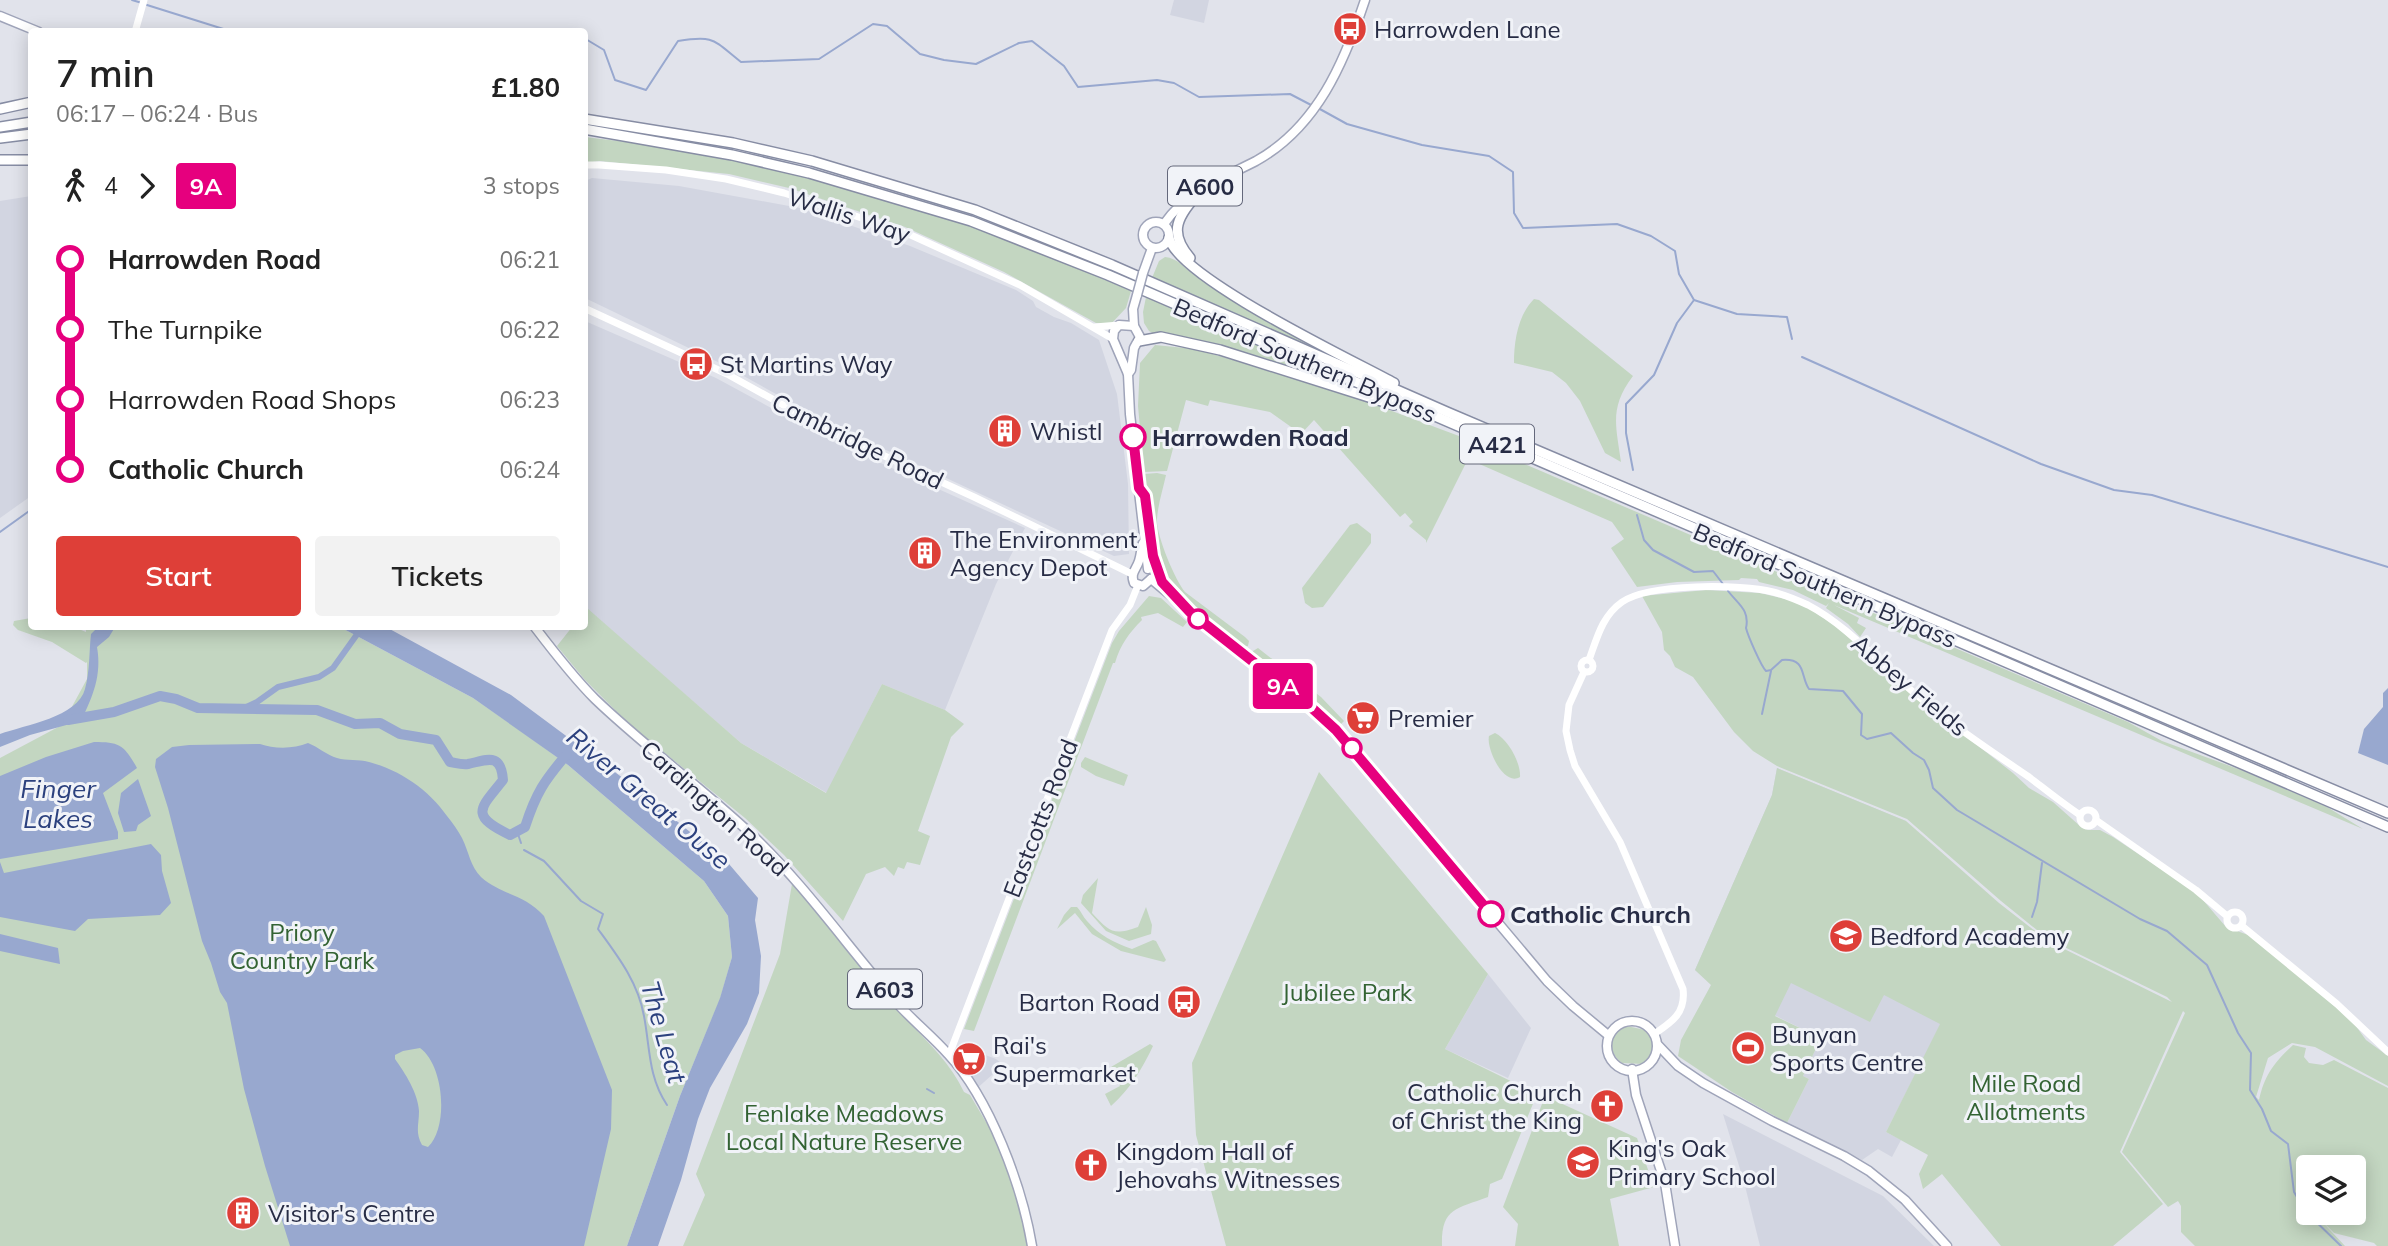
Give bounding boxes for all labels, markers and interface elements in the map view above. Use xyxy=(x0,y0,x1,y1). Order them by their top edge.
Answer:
bus stop icon: Harrowden Lane xyxy=(1331,10,1369,48)
place label: Harrowden Lane xyxy=(1374,14,1561,44)
text: 7 min xyxy=(56,49,155,97)
text: £1.80 xyxy=(491,71,560,104)
text: 06:17 – 06:24 · Bus xyxy=(56,99,258,128)
icon: walk xyxy=(56,167,94,205)
icon: forward xyxy=(128,167,166,205)
road number: A600 xyxy=(1168,167,1242,206)
text: 4 xyxy=(104,171,118,200)
text: 9A xyxy=(190,171,222,201)
text: 3 stops xyxy=(483,171,560,200)
street label: Wallis Way xyxy=(784,181,914,249)
text: Harrowden Road xyxy=(108,243,321,276)
text: 06:21 xyxy=(500,245,560,274)
street label: Bedford Southern Bypass xyxy=(1169,291,1441,429)
text: The Turnpike xyxy=(108,313,262,346)
text: 06:22 xyxy=(500,315,560,344)
bus stop icon: St Martins Way xyxy=(677,345,715,383)
place label: St Martins Way xyxy=(720,349,893,379)
text: Harrowden Road Shops xyxy=(108,383,396,416)
text: 06:23 xyxy=(500,385,560,414)
street label: Cambridge Road xyxy=(767,386,949,496)
building icon: Whistl xyxy=(986,412,1024,450)
place label: Whistl xyxy=(1030,416,1102,446)
place label: Harrowden Road xyxy=(1152,422,1349,452)
marker: Harrowden Road xyxy=(1120,424,1146,450)
road number: A421 xyxy=(1460,424,1534,464)
text: Catholic Church xyxy=(108,453,304,486)
text: 06:24 xyxy=(500,455,560,484)
street label: Bedford Southern Bypass xyxy=(1689,516,1961,654)
place label: The Environment Agency Depot xyxy=(950,524,1137,582)
building icon: The Environment Agency Depot xyxy=(906,534,944,572)
button: Start xyxy=(56,536,301,616)
button: Tickets xyxy=(315,536,560,616)
unlabelled marker xyxy=(1188,609,1208,629)
street label: Abbey Fields xyxy=(1846,628,1974,742)
line badge: 9A xyxy=(1252,663,1314,709)
text: 9A xyxy=(1267,671,1299,701)
supermarket icon: Premier xyxy=(1344,699,1382,737)
place label: Premier xyxy=(1388,703,1474,733)
water label: River Great Ouse xyxy=(560,720,738,876)
street label: Cardington Road xyxy=(635,734,795,882)
street label: Eastcotts Road xyxy=(996,735,1084,901)
unlabelled marker xyxy=(1342,738,1362,758)
water label: Finger Lakes xyxy=(20,772,97,835)
place label: Catholic Church xyxy=(1510,899,1691,929)
marker: Catholic Church xyxy=(1478,901,1504,927)
park label: Priory Country Park xyxy=(230,917,375,975)
school or university icon: Bedford Academy xyxy=(1827,917,1865,955)
place label: Bedford Academy xyxy=(1870,921,2070,951)
road number: A603 xyxy=(848,970,922,1008)
water label: The Leat xyxy=(634,977,695,1088)
park label: Jubilee Park xyxy=(1282,977,1413,1007)
bus stop icon: Barton Road xyxy=(1165,983,1203,1021)
place label: Barton Road xyxy=(1019,987,1160,1017)
place label: Bunyan Sports Centre xyxy=(1772,1019,1924,1077)
sports icon: Bunyan Sports Centre xyxy=(1729,1029,1767,1067)
place label: Rai's Supermarket xyxy=(993,1030,1136,1088)
supermarket icon: Rai's Supermarket xyxy=(950,1040,988,1078)
park label: Mile Road Allotments xyxy=(1966,1068,2086,1126)
place label: Catholic Church of Christ the King xyxy=(1391,1077,1582,1135)
church icon: Catholic Church of Christ the King xyxy=(1588,1087,1626,1125)
park label: Fenlake Meadows Local Nature Reserve xyxy=(726,1098,962,1156)
place label: King's Oak Primary School xyxy=(1608,1133,1776,1191)
place label: Kingdom Hall of Jehovahs Witnesses xyxy=(1116,1136,1340,1194)
school or university icon: King's Oak Primary School xyxy=(1564,1143,1602,1181)
church icon: Kingdom Hall of Jehovahs Witnesses xyxy=(1072,1146,1110,1184)
map controls xyxy=(2296,1155,2366,1225)
button: layers xyxy=(2296,1155,2366,1225)
building icon: Visitor's Centre xyxy=(224,1194,262,1232)
place label: Visitor's Centre xyxy=(268,1198,435,1228)

